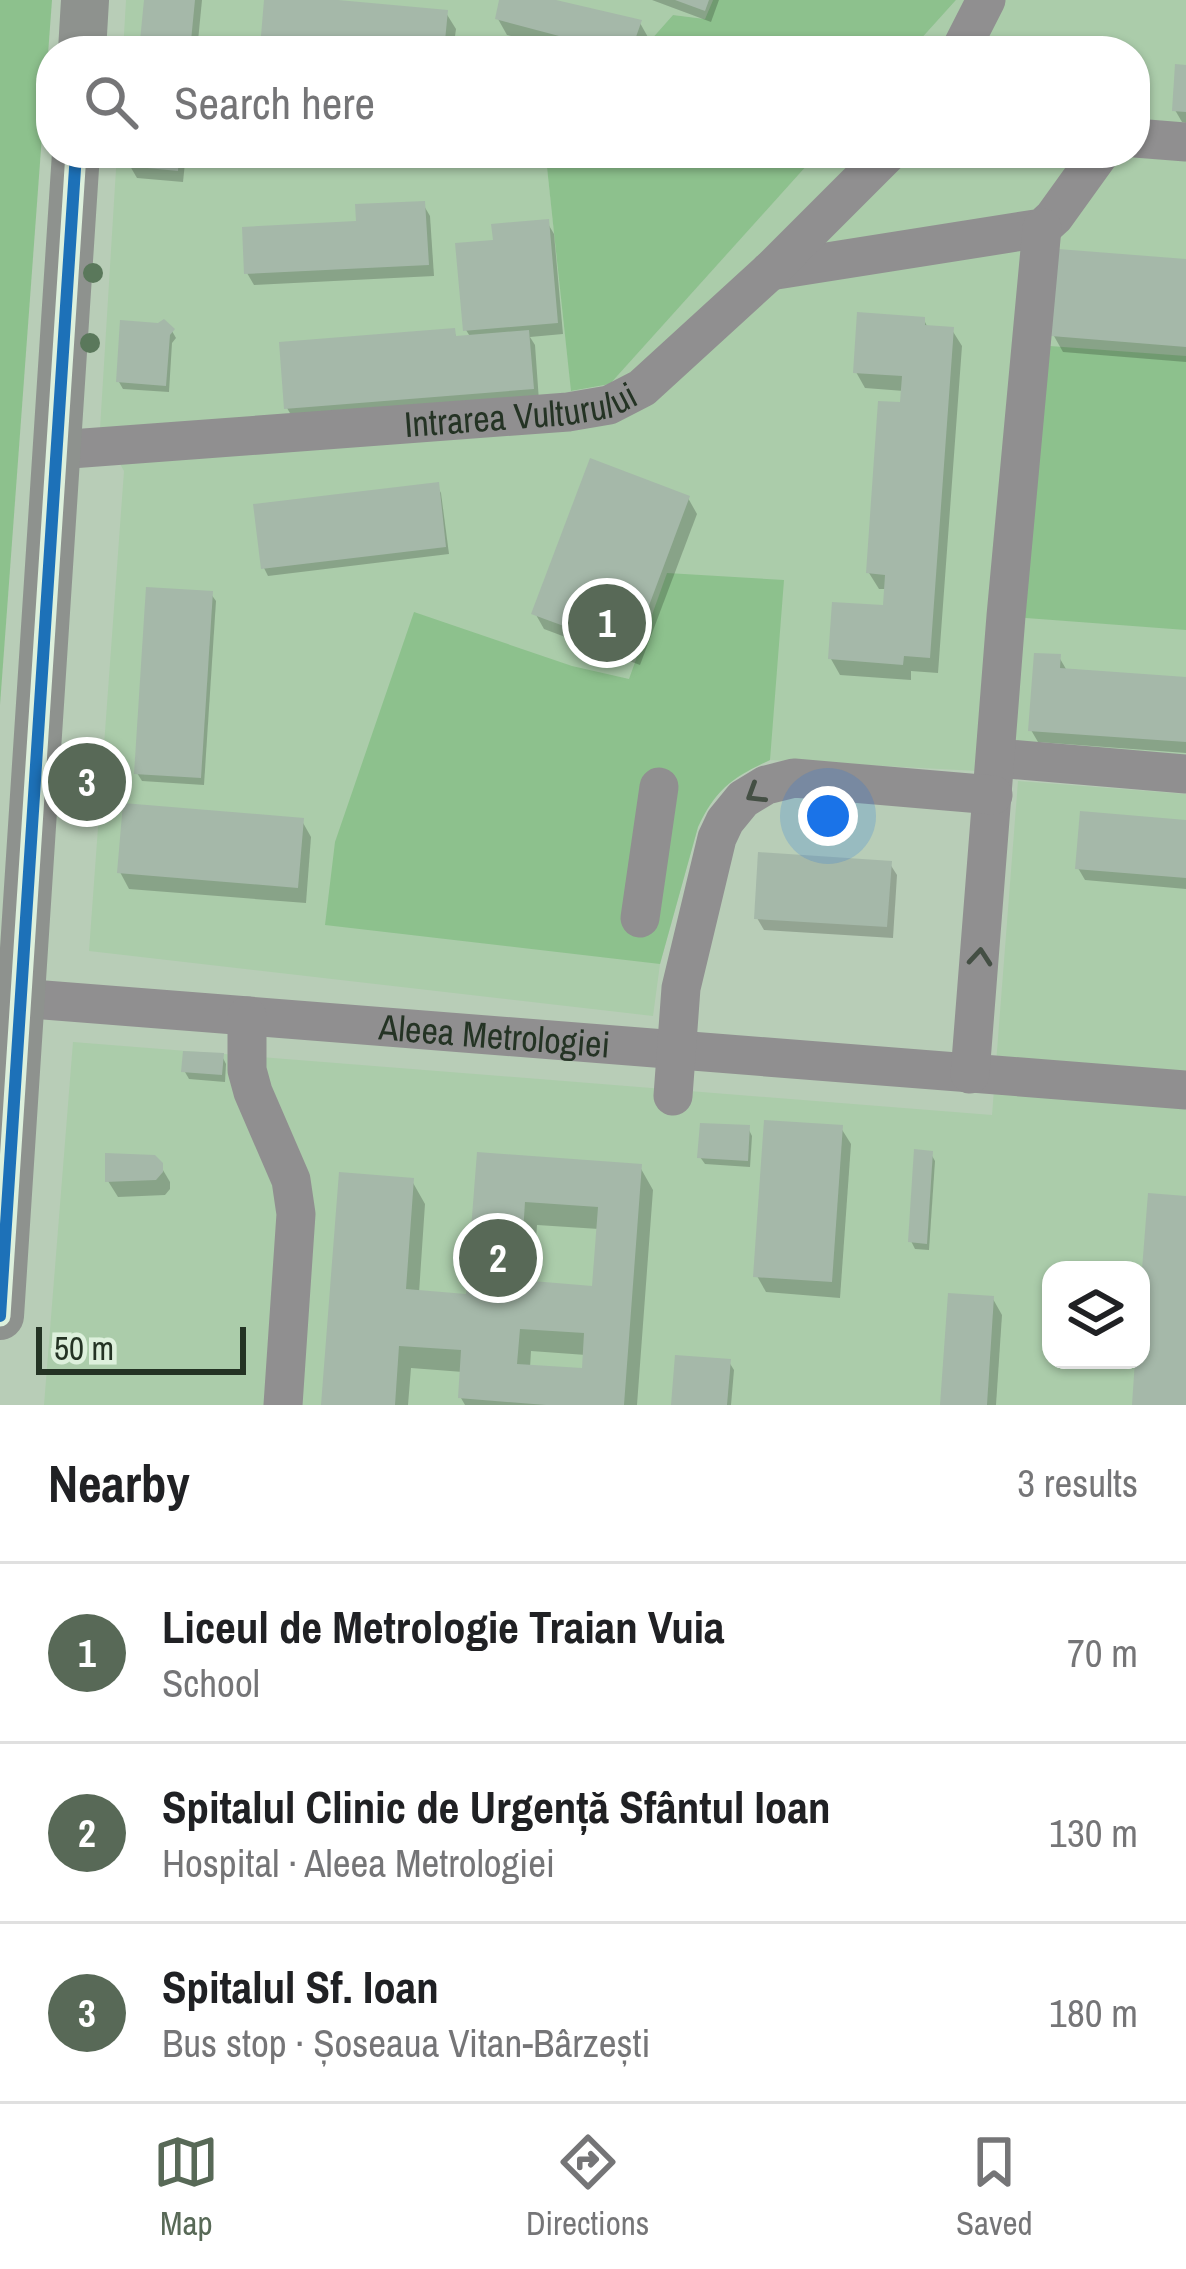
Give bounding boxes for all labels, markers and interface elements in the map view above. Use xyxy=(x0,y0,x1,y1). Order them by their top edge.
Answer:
search box xyxy=(36,36,1150,168)
icon: search xyxy=(78,69,144,135)
text: Search here xyxy=(174,72,375,133)
street label: Intrarea Vulturului xyxy=(402,371,645,448)
pin: 1 xyxy=(568,578,646,668)
pin: 3 xyxy=(48,737,126,827)
one-way arrow xyxy=(746,780,768,802)
your location xyxy=(798,786,858,846)
one-way arrow xyxy=(966,947,992,966)
street label: Aleea Metrologiei xyxy=(376,1002,612,1069)
pin: 2 xyxy=(459,1213,537,1303)
map controls xyxy=(1042,1261,1150,1369)
button: layers xyxy=(1042,1261,1150,1369)
scale bar xyxy=(36,1321,246,1374)
text: 50 m xyxy=(54,1326,114,1370)
text: Nearby xyxy=(48,1449,190,1518)
text: 3 results xyxy=(1017,1457,1138,1509)
text: Liceul de Metrologie Traian Vuia xyxy=(162,1596,725,1657)
text: 1 xyxy=(78,1627,96,1679)
text: 70 m xyxy=(1067,1627,1138,1679)
text: School xyxy=(162,1657,260,1709)
text: Spitalul Clinic de Urgență Sfântul Ioan xyxy=(162,1776,830,1837)
text: 2 xyxy=(78,1807,96,1859)
text: 130 m xyxy=(1049,1807,1138,1859)
text: Hospital · Aleea Metrologiei xyxy=(162,1837,555,1889)
text: Spitalul Sf. Ioan xyxy=(162,1956,439,2017)
text: 3 xyxy=(78,1987,96,2039)
text: 180 m xyxy=(1049,1987,1138,2039)
text: Bus stop · Șoseaua Vitan-Bârzești xyxy=(162,2017,650,2069)
tab: Map xyxy=(153,2129,219,2245)
tab: Directions xyxy=(526,2129,649,2245)
tab: Saved xyxy=(956,2129,1033,2245)

